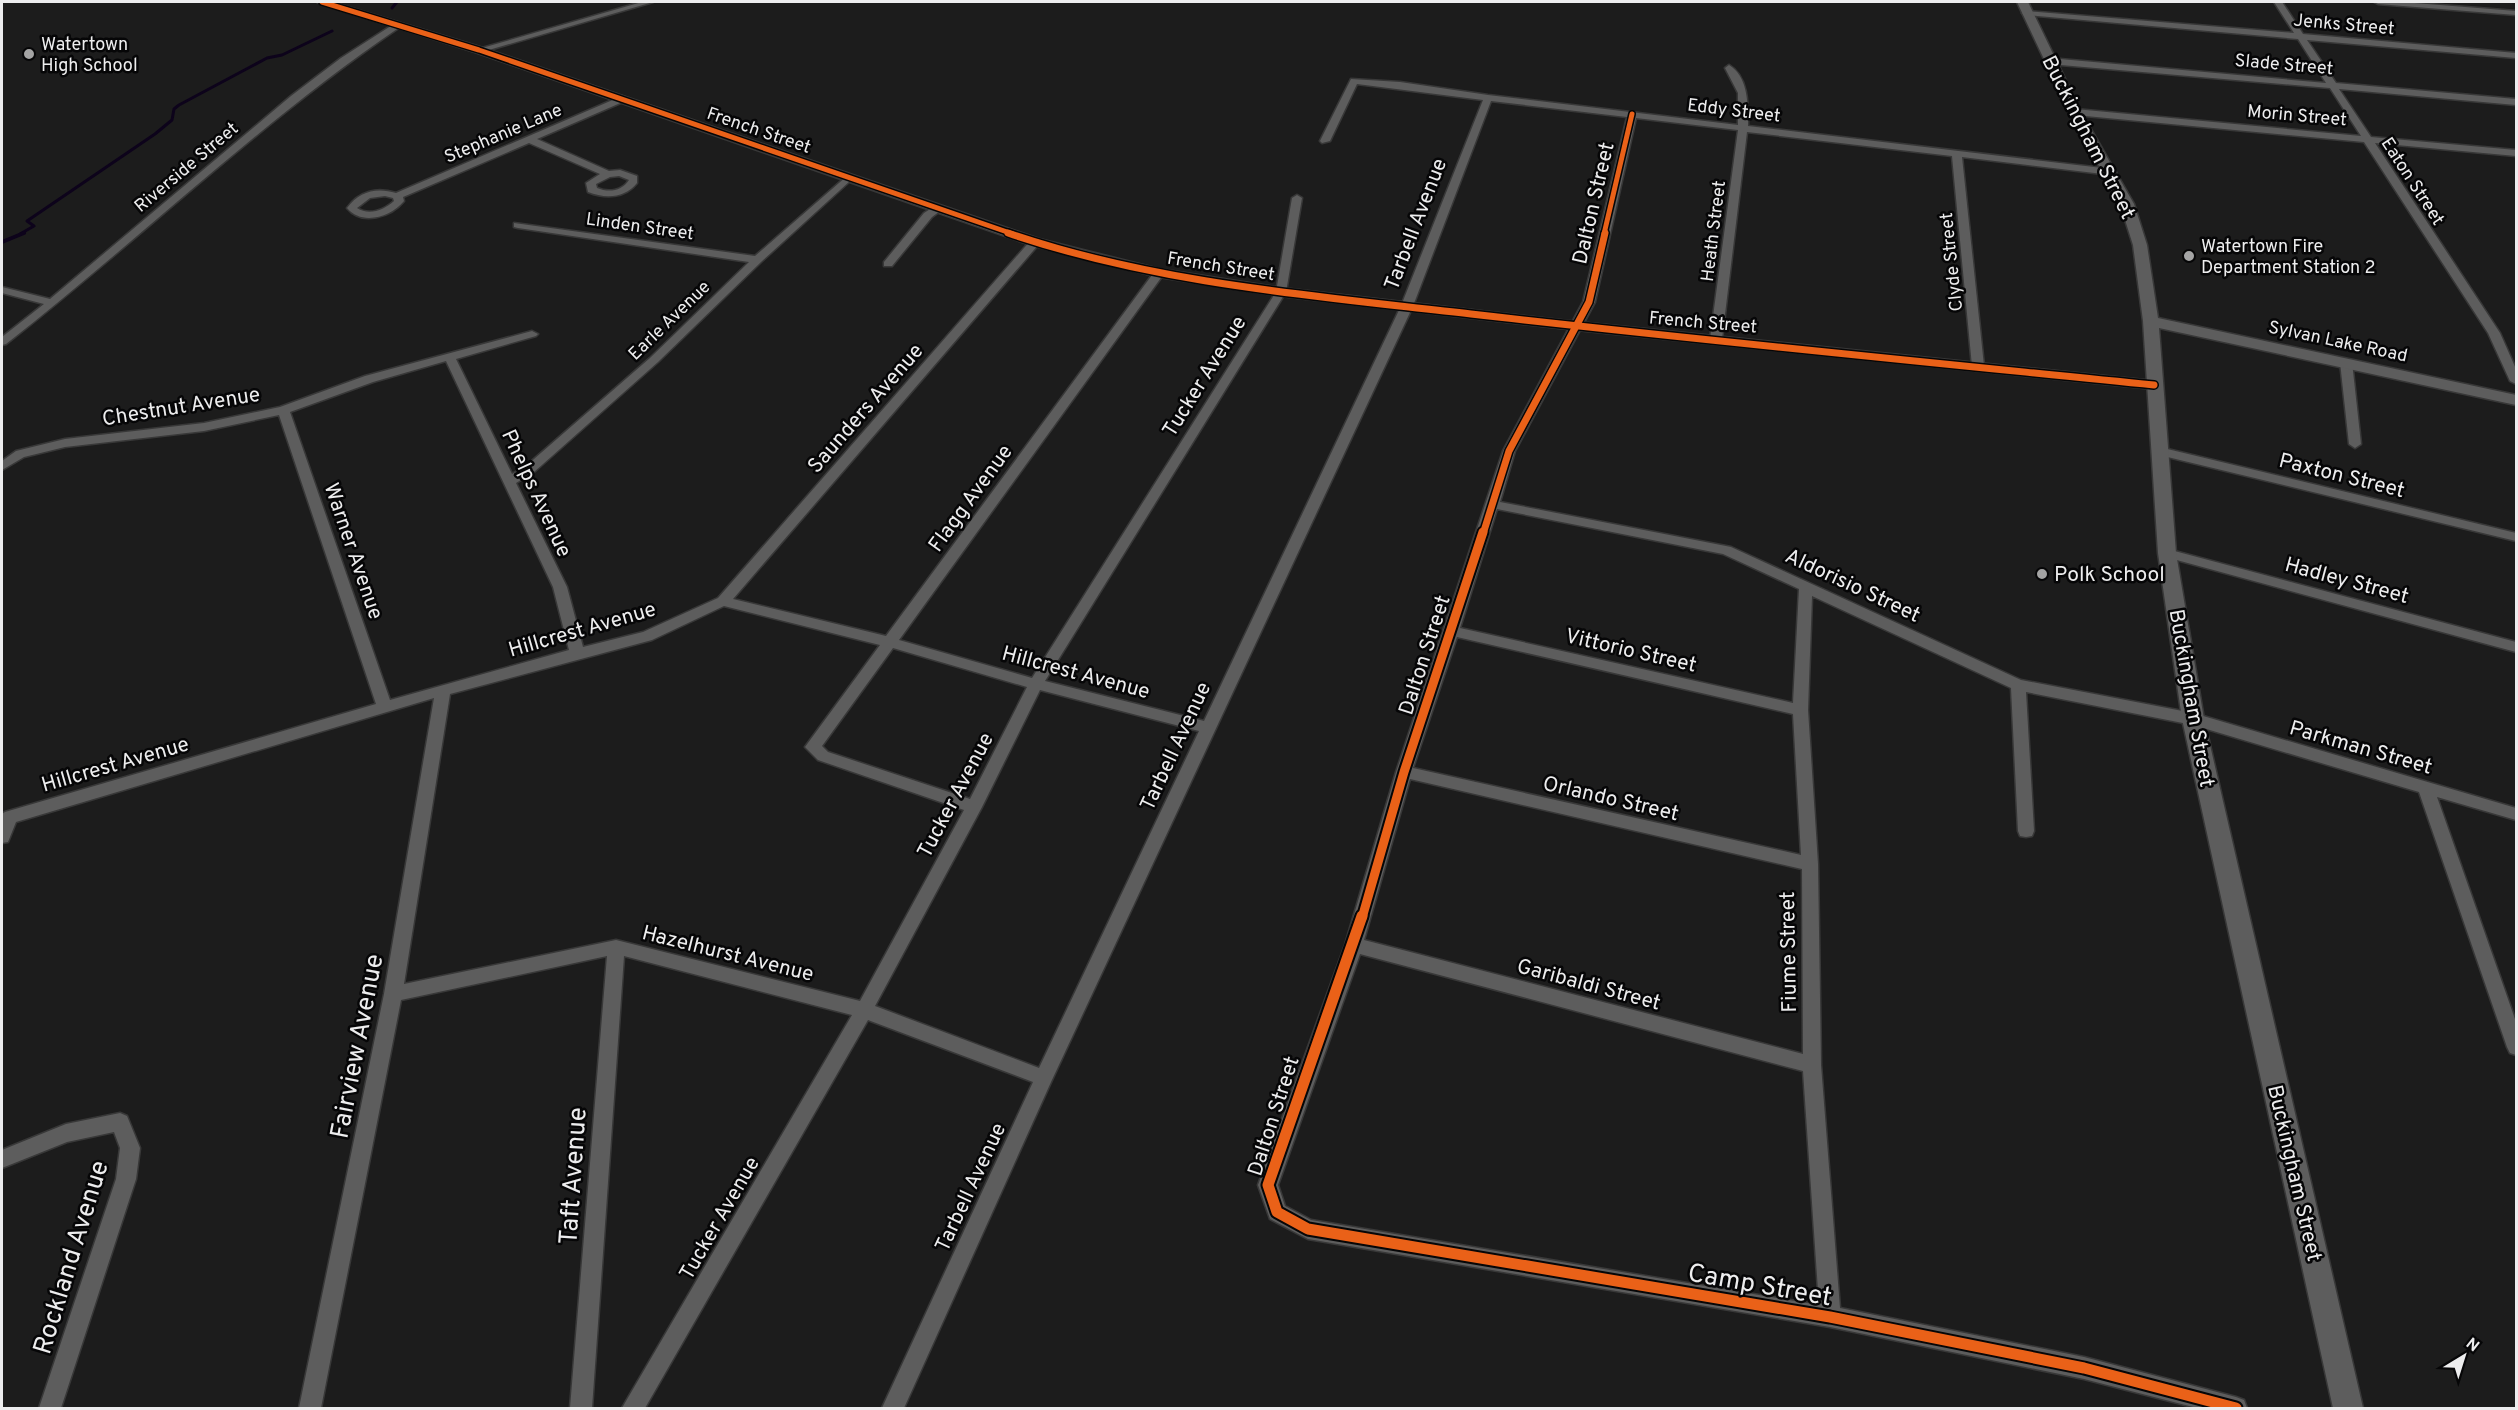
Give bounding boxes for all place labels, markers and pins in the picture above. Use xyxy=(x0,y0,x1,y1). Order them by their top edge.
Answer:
place label: Watertown High School xyxy=(41,34,138,78)
marker: Watertown High School xyxy=(22,47,36,61)
place label: Watertown Fire Department Station 2 xyxy=(2201,236,2376,280)
marker: Watertown Fire Department Station 2 xyxy=(2182,249,2196,263)
place label: Polk School xyxy=(2054,562,2165,589)
marker: Polk School xyxy=(2035,567,2049,581)

